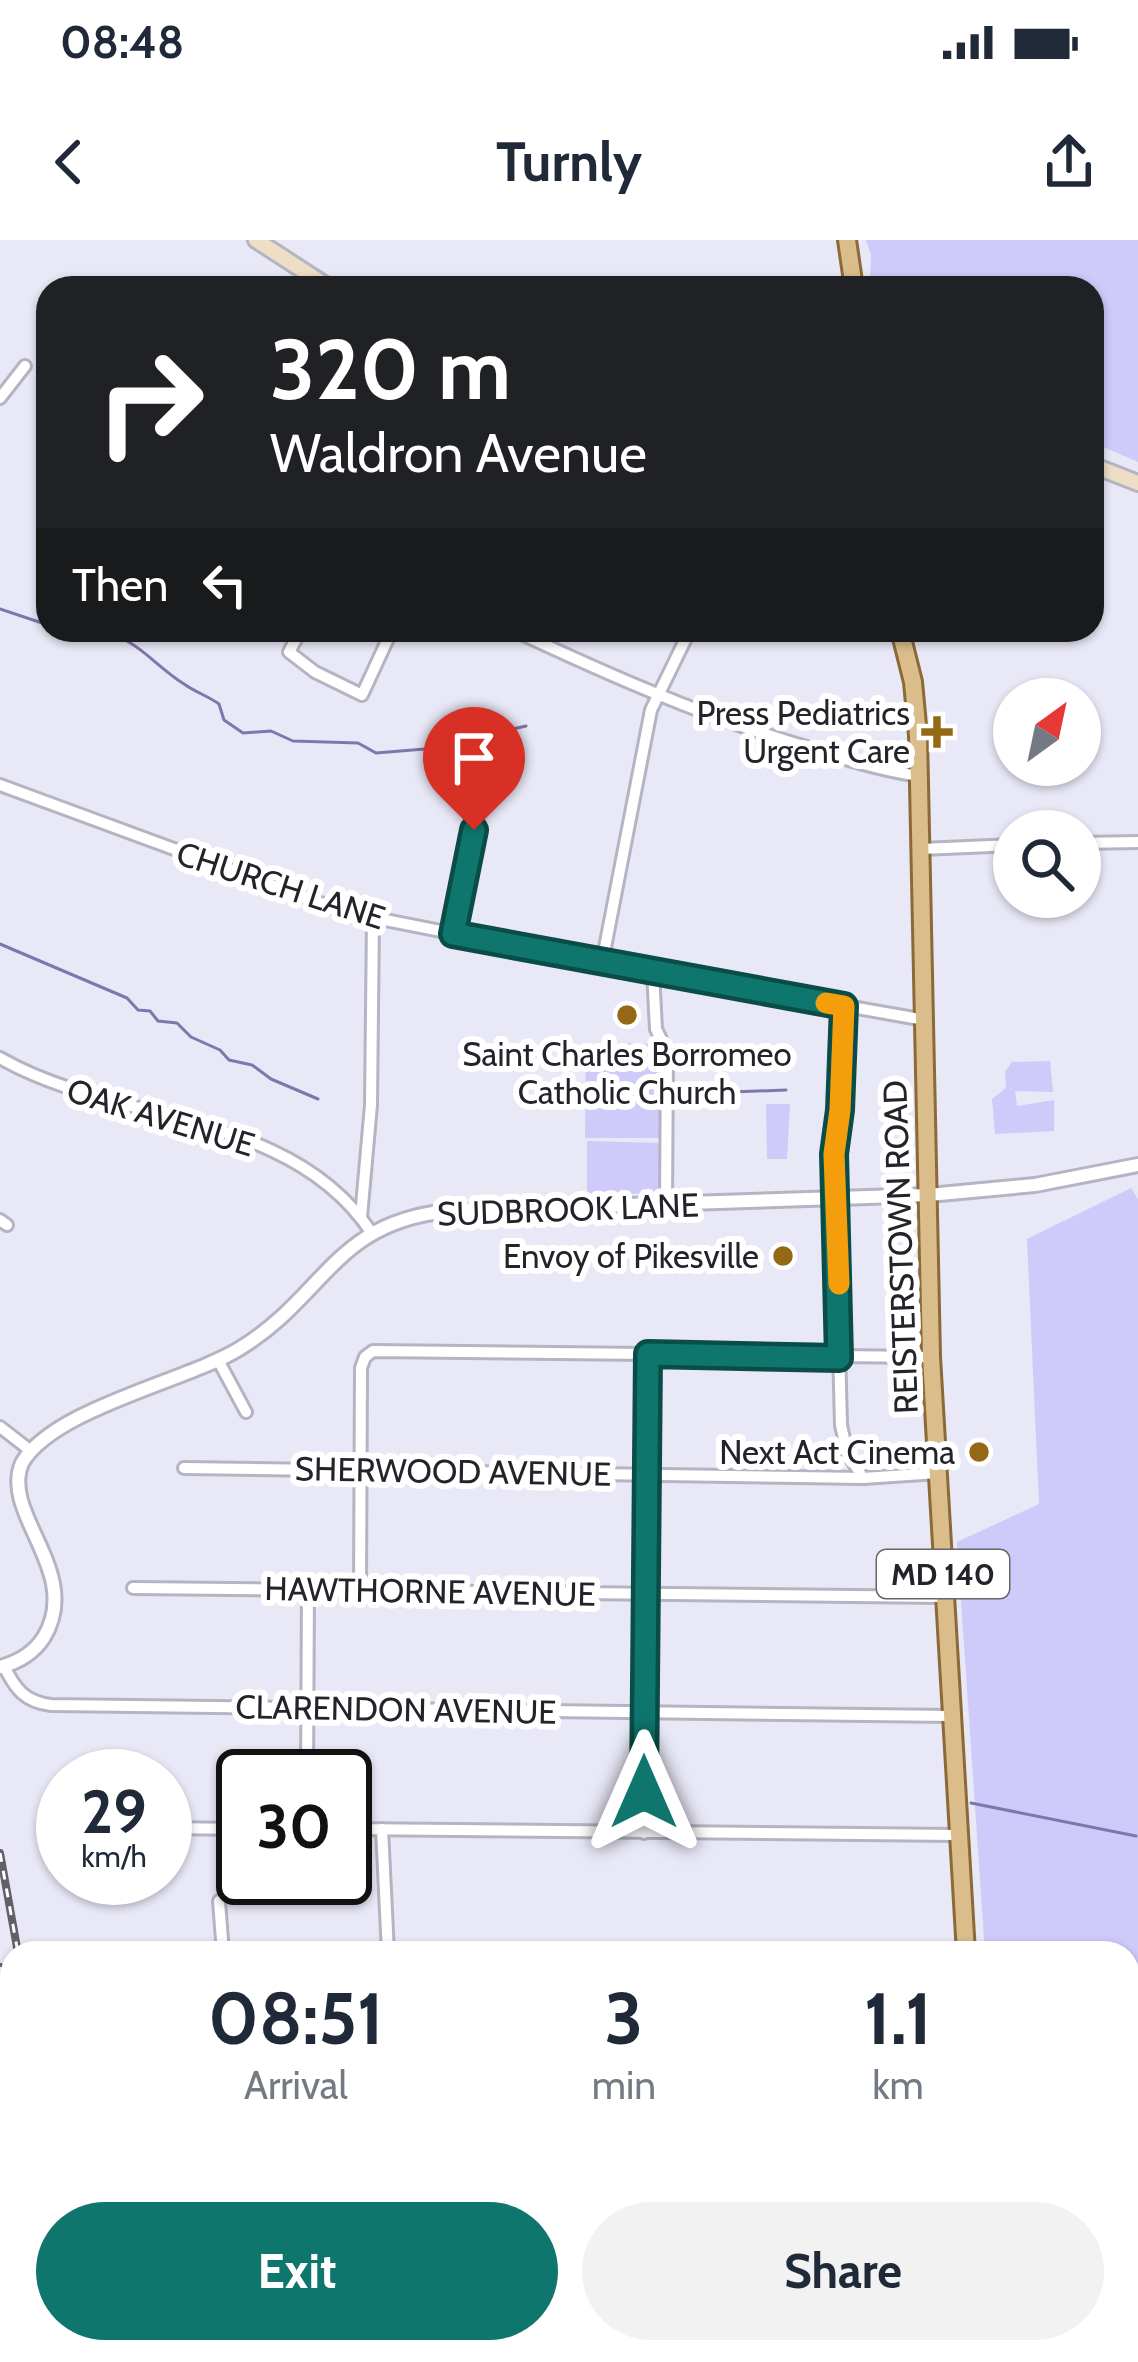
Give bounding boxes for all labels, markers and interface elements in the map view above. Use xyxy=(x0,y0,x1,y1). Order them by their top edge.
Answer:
text: 08:48 xyxy=(60,15,184,69)
icon: back xyxy=(36,129,102,195)
text: Turnly xyxy=(496,129,642,195)
icon: share xyxy=(1036,129,1102,195)
text: 320 m xyxy=(270,318,511,420)
icon: right xyxy=(72,324,228,480)
text: Waldron Avenue xyxy=(270,420,647,486)
icon: left xyxy=(192,552,258,618)
text: Then xyxy=(72,558,168,612)
north arrow xyxy=(993,678,1101,786)
map controls xyxy=(993,678,1101,918)
place label: Press Pediatrics Urgent Care xyxy=(696,693,910,771)
pin xyxy=(423,707,525,830)
marker: Press Pediatrics Urgent Care xyxy=(921,716,953,748)
icon: arrive xyxy=(441,725,507,791)
button: search xyxy=(993,810,1101,918)
street label: CHURCH LANE xyxy=(172,832,390,938)
marker: Saint Charles Borromeo Catholic Church xyxy=(614,1002,640,1028)
place label: Saint Charles Borromeo Catholic Church xyxy=(462,1034,792,1112)
street label: OAK AVENUE xyxy=(62,1070,260,1164)
street label: REISTERSTOWN ROAD xyxy=(874,1079,926,1415)
street label: SUDBROOK LANE xyxy=(436,1184,700,1234)
place label: Envoy of Pikesville xyxy=(503,1236,759,1276)
marker: Envoy of Pikesville xyxy=(770,1243,796,1269)
place label: Next Act Cinema xyxy=(719,1432,955,1472)
marker: Next Act Cinema xyxy=(966,1439,992,1465)
street label: SHERWOOD AVENUE xyxy=(294,1448,612,1494)
road number: MD 140 xyxy=(877,1550,1009,1598)
street label: HAWTHORNE AVENUE xyxy=(264,1568,596,1614)
street label: CLARENDON AVENUE xyxy=(235,1686,557,1732)
position arrow xyxy=(581,1729,707,1855)
speed limit sign: 30 xyxy=(216,1749,372,1905)
text: 29 xyxy=(81,1775,147,1848)
text: km/h xyxy=(81,1838,147,1875)
text: 08:51 xyxy=(208,1975,384,2062)
text: 3 xyxy=(604,1975,643,2062)
text: 1.1 xyxy=(864,1975,932,2062)
text: Arrival xyxy=(244,2061,348,2109)
text: min xyxy=(592,2061,656,2109)
text: km xyxy=(872,2061,924,2109)
button: Exit xyxy=(36,2202,558,2340)
button: Share xyxy=(582,2202,1104,2340)

